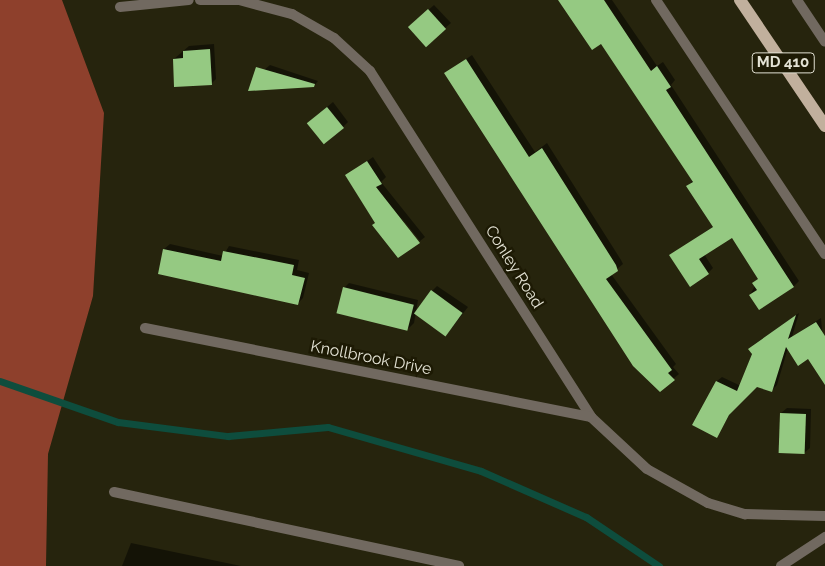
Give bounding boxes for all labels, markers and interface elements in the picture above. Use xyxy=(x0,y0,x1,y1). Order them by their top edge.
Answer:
road number: MD 410 xyxy=(752,50,814,76)
street label: Conley Road xyxy=(481,222,547,312)
street label: Knollbrook Drive xyxy=(309,337,433,379)

